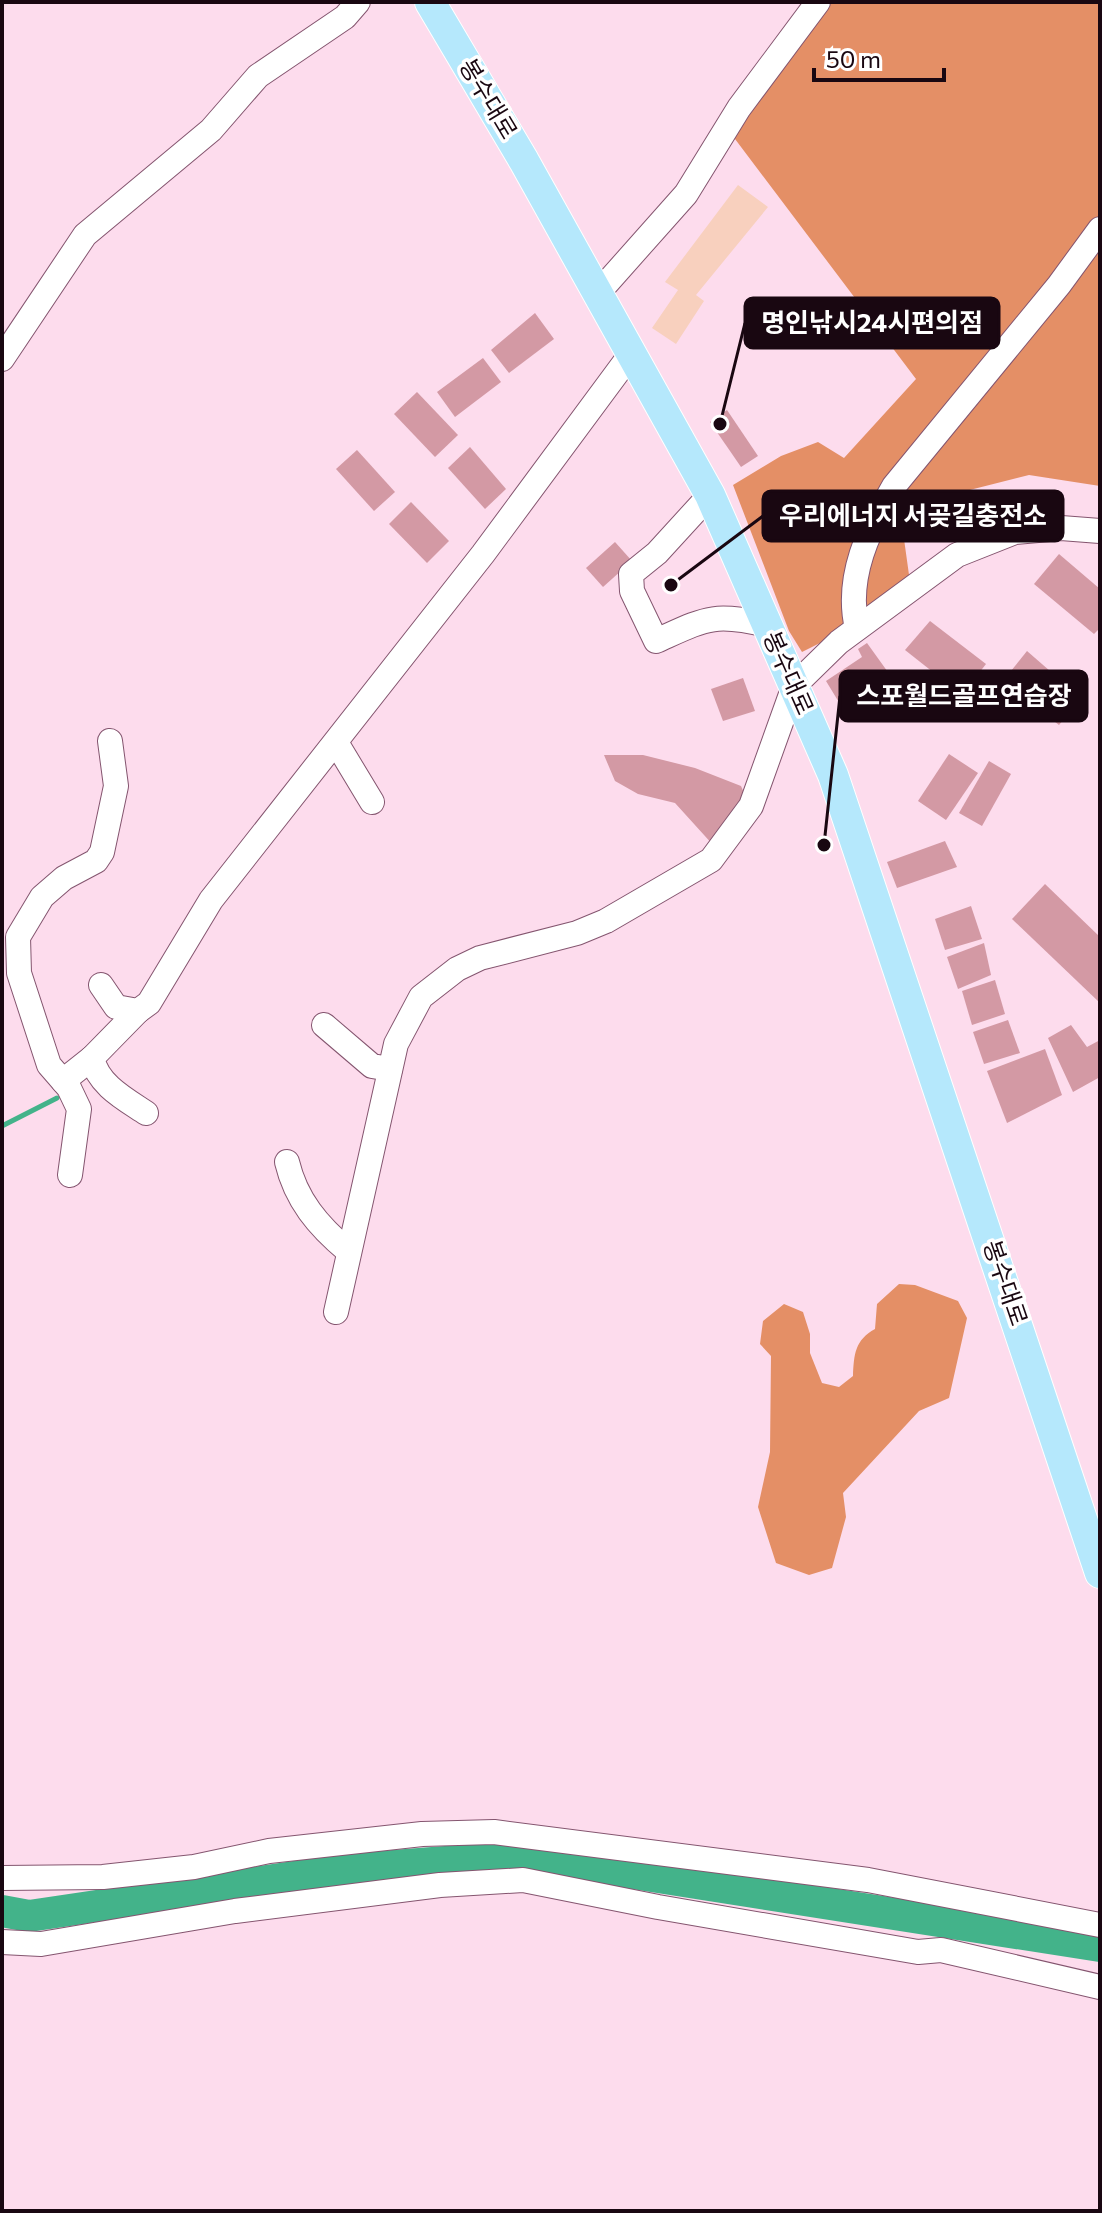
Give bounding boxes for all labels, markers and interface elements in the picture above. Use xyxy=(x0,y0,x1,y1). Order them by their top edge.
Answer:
scale bar xyxy=(814,32,944,82)
text: 50 m xyxy=(826,44,881,73)
street label: 봉수대로 xyxy=(454,53,524,144)
callout: 명인낚시24시편의점 xyxy=(745,298,999,348)
text: 명인낚시24시편의점 xyxy=(761,306,983,337)
callout: 우리에너지 서곶길충전소 xyxy=(763,491,1063,541)
text: 우리에너지 서곶길충전소 xyxy=(779,499,1047,530)
street label: 봉수대로 xyxy=(758,626,821,719)
callout: 스포월드골프연습장 xyxy=(840,671,1087,721)
text: 스포월드골프연습장 xyxy=(856,679,1072,710)
street label: 봉수대로 xyxy=(978,1236,1035,1329)

